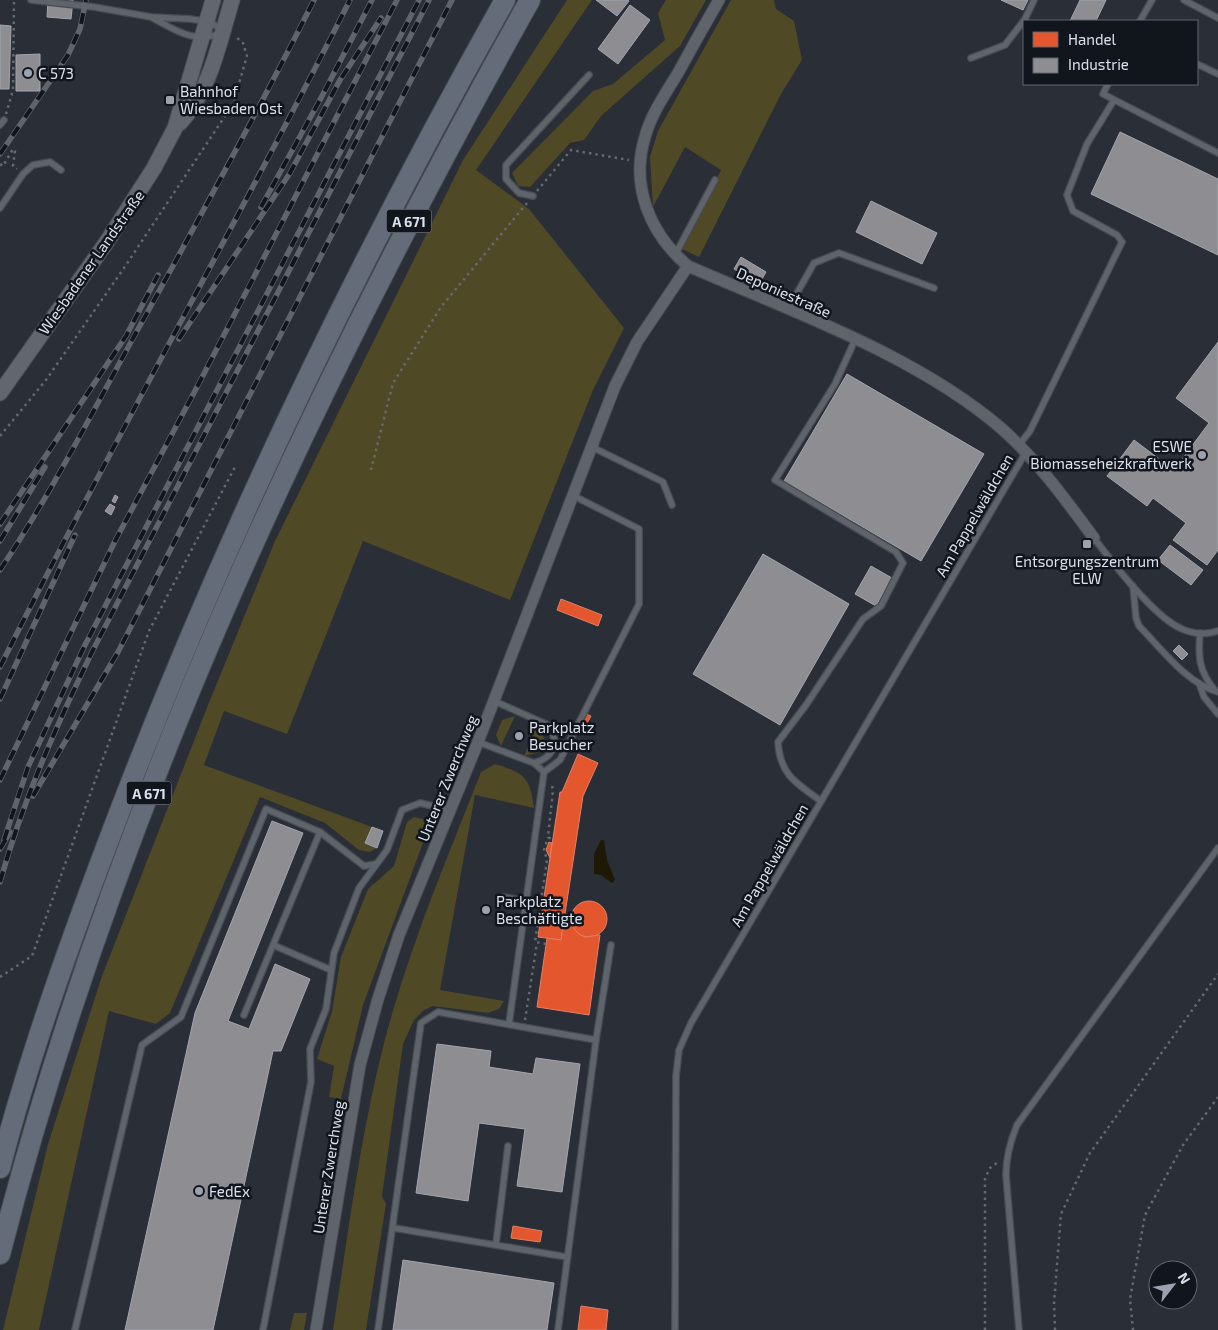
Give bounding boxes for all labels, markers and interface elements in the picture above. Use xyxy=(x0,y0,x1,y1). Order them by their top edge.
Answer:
legend xyxy=(1023,20,1198,85)
text: Handel xyxy=(1068,30,1117,48)
text: Industrie xyxy=(1068,55,1129,73)
place label: C 573 xyxy=(38,64,74,82)
marker: C 573 xyxy=(22,67,34,79)
place label: Bahnhof Wiesbaden Ost xyxy=(180,82,283,117)
marker: Bahnhof Wiesbaden Ost xyxy=(164,94,176,106)
street label: Wiesbadener Landstraße xyxy=(34,186,148,338)
road number: A 671 xyxy=(386,210,432,232)
street label: Deponiestraße xyxy=(734,263,834,321)
place label: ESWE Biomasseheizkraftwerk xyxy=(1030,437,1192,472)
marker: ESWE Biomasseheizkraftwerk xyxy=(1196,449,1208,461)
street label: Am Pappelwäldchen xyxy=(931,450,1017,580)
marker: Entsorgungszentrum ELW xyxy=(1081,538,1093,550)
place label: Entsorgungszentrum ELW xyxy=(1015,552,1159,587)
street label: Unterer Zwerchweg xyxy=(413,712,481,844)
place label: Parkplatz Besucher xyxy=(529,718,594,753)
marker: Parkplatz Besucher xyxy=(513,730,525,742)
road number: A 671 xyxy=(126,781,172,804)
street label: Am Pappelwäldchen xyxy=(726,800,812,930)
place label: Parkplatz Beschäftigte xyxy=(496,892,583,927)
marker: Parkplatz Beschäftigte xyxy=(480,904,492,916)
street label: Unterer Zwerchweg xyxy=(309,1098,348,1235)
place label: FedEx xyxy=(209,1182,250,1200)
marker: FedEx xyxy=(193,1185,205,1197)
north arrow xyxy=(1148,1260,1198,1310)
text: N xyxy=(1175,1269,1194,1287)

